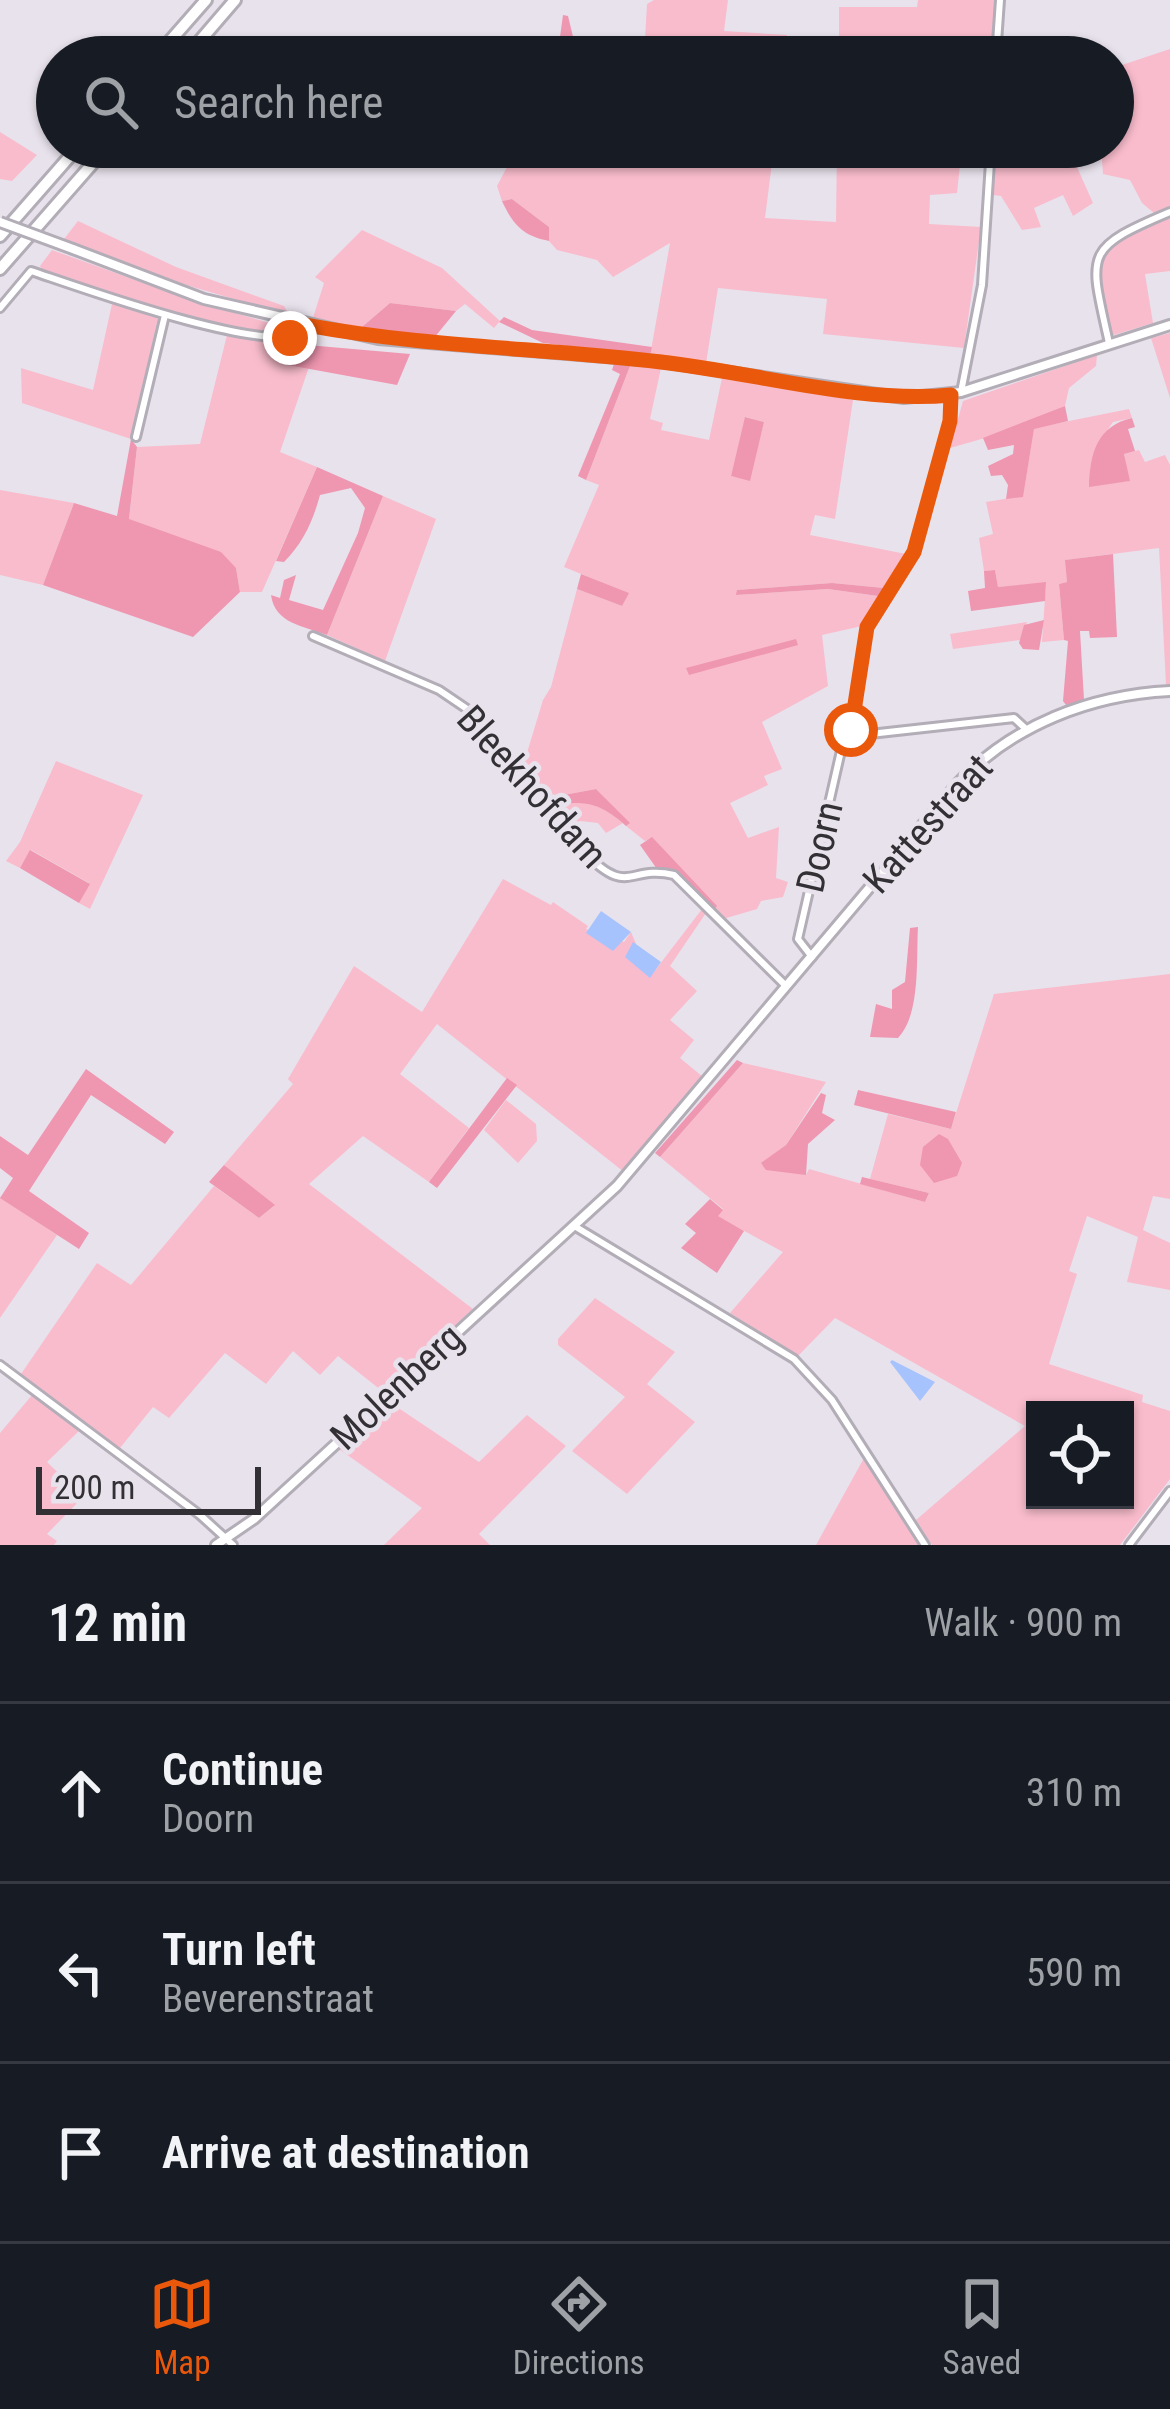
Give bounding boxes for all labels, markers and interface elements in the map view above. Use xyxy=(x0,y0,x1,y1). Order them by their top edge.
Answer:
search box xyxy=(36,36,1134,168)
icon: search xyxy=(78,69,144,135)
text: Search here xyxy=(174,76,383,129)
route end xyxy=(263,311,317,365)
street label: Bleekhofdam xyxy=(447,697,617,877)
route start xyxy=(824,703,878,757)
street label: Kattestraat xyxy=(854,745,1002,903)
street label: Doorn xyxy=(787,797,853,897)
street label: Molenberg xyxy=(322,1314,472,1460)
map controls xyxy=(1026,1401,1134,1509)
button: locate xyxy=(1026,1401,1134,1509)
scale bar xyxy=(36,1461,261,1514)
text: 200 m xyxy=(54,1468,135,1507)
text: 12 min xyxy=(48,1594,187,1653)
text: Walk · 900 m xyxy=(924,1600,1122,1646)
text: Continue xyxy=(162,1743,323,1796)
icon: ahead xyxy=(48,1760,114,1826)
text: 310 m xyxy=(1026,1770,1122,1816)
text: Doorn xyxy=(162,1796,254,1842)
text: Turn left xyxy=(162,1923,316,1976)
icon: left xyxy=(48,1940,114,2006)
text: 590 m xyxy=(1026,1950,1122,1996)
text: Beverenstraat xyxy=(162,1976,374,2022)
icon: arrive xyxy=(48,2120,114,2186)
text: Arrive at destination xyxy=(162,2126,530,2179)
tab: Map xyxy=(149,2271,215,2382)
tab: Directions xyxy=(513,2271,645,2382)
tab: Saved xyxy=(943,2271,1021,2382)

